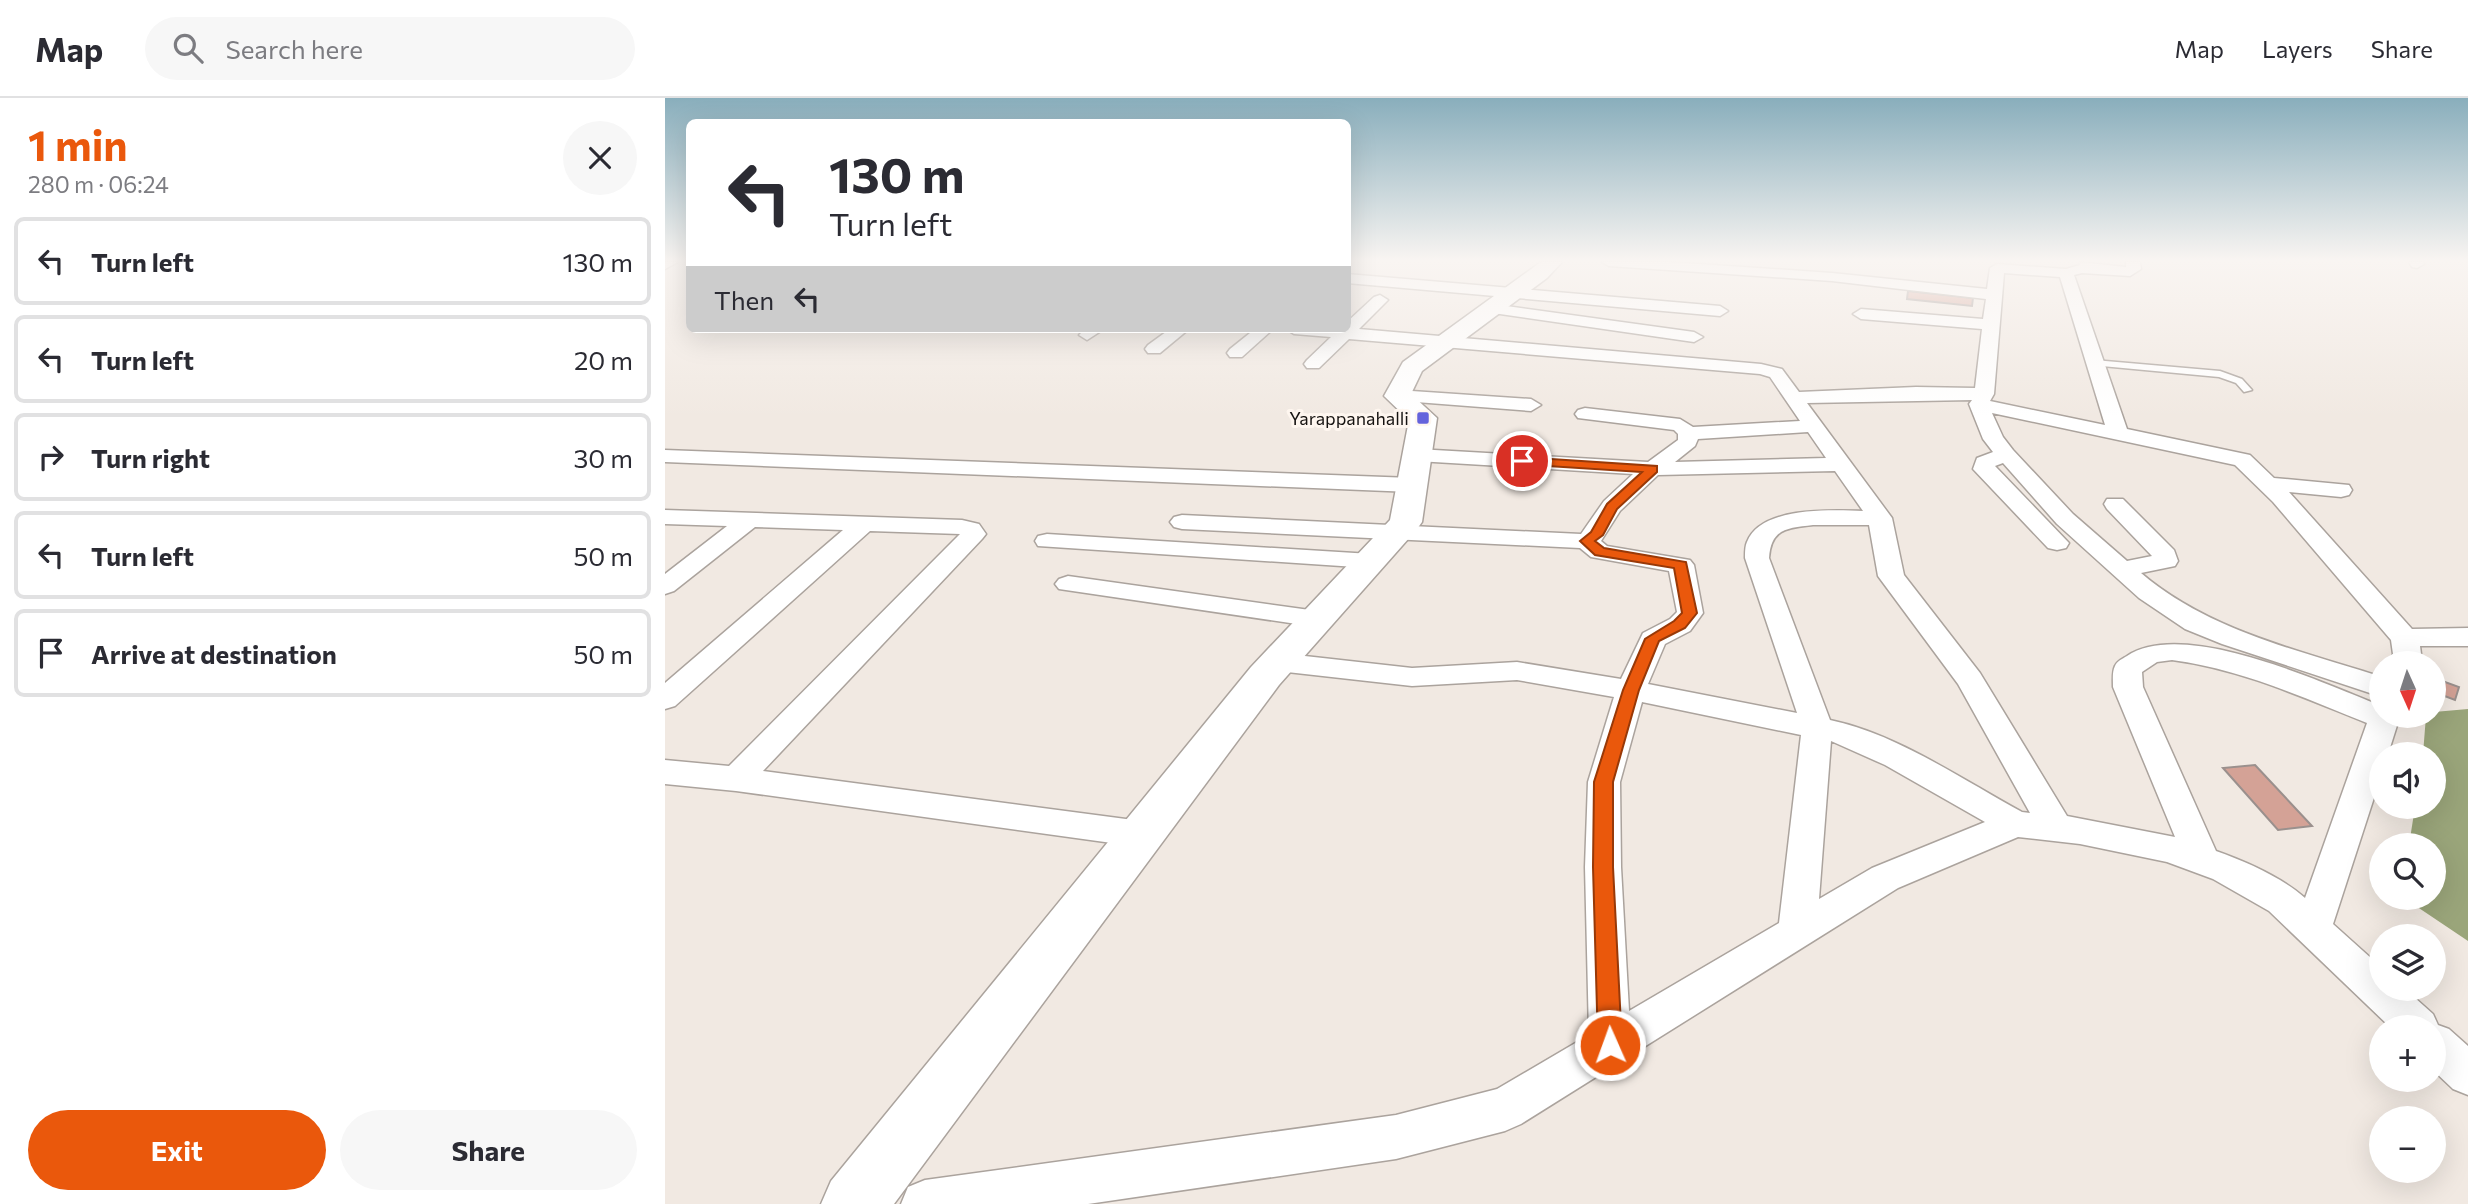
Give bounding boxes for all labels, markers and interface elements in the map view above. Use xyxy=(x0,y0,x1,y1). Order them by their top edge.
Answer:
search box xyxy=(145,17,635,80)
text: Map xyxy=(35,28,103,69)
icon: search xyxy=(169,29,207,67)
text: Search here xyxy=(225,33,363,64)
text: Map xyxy=(2175,34,2224,63)
text: Layers xyxy=(2262,34,2333,63)
text: Share xyxy=(2371,34,2433,63)
text: 1 min xyxy=(28,118,128,170)
button: close xyxy=(563,121,637,195)
text: 130 m xyxy=(829,143,964,203)
icon: left xyxy=(714,147,805,238)
text: 280 m · 06:24 xyxy=(28,170,169,198)
text: Turn left xyxy=(829,203,953,243)
icon: left xyxy=(32,242,70,280)
text: Turn left xyxy=(91,246,194,277)
text: 130 m xyxy=(562,246,633,277)
icon: left xyxy=(788,280,826,318)
text: Then xyxy=(714,284,774,315)
icon: left xyxy=(32,340,70,378)
text: Turn left xyxy=(91,344,194,375)
text: 20 m xyxy=(574,344,633,375)
place label: Yarappanahalli xyxy=(1289,407,1409,429)
marker: Yarappanahalli xyxy=(1415,410,1431,426)
pin xyxy=(1492,431,1552,491)
icon: right xyxy=(32,438,70,476)
text: Turn right xyxy=(91,442,210,473)
text: 30 m xyxy=(574,442,633,473)
icon: arrive xyxy=(1503,442,1541,480)
icon: left xyxy=(32,536,70,574)
text: Turn left xyxy=(91,540,194,571)
text: 50 m xyxy=(573,540,633,571)
icon: arrive xyxy=(32,634,70,672)
text: Arrive at destination xyxy=(91,638,337,669)
text: 50 m xyxy=(573,638,633,669)
north arrow xyxy=(2369,651,2447,728)
map controls xyxy=(2369,651,2446,1183)
button: sound xyxy=(2369,742,2446,819)
button: search xyxy=(2369,833,2446,910)
button: layers xyxy=(2369,924,2446,1001)
position arrow xyxy=(1573,1008,1647,1082)
button: + xyxy=(2369,1015,2446,1092)
button: − xyxy=(2369,1106,2446,1183)
button: Exit xyxy=(28,1110,326,1190)
button: Share xyxy=(340,1110,637,1190)

